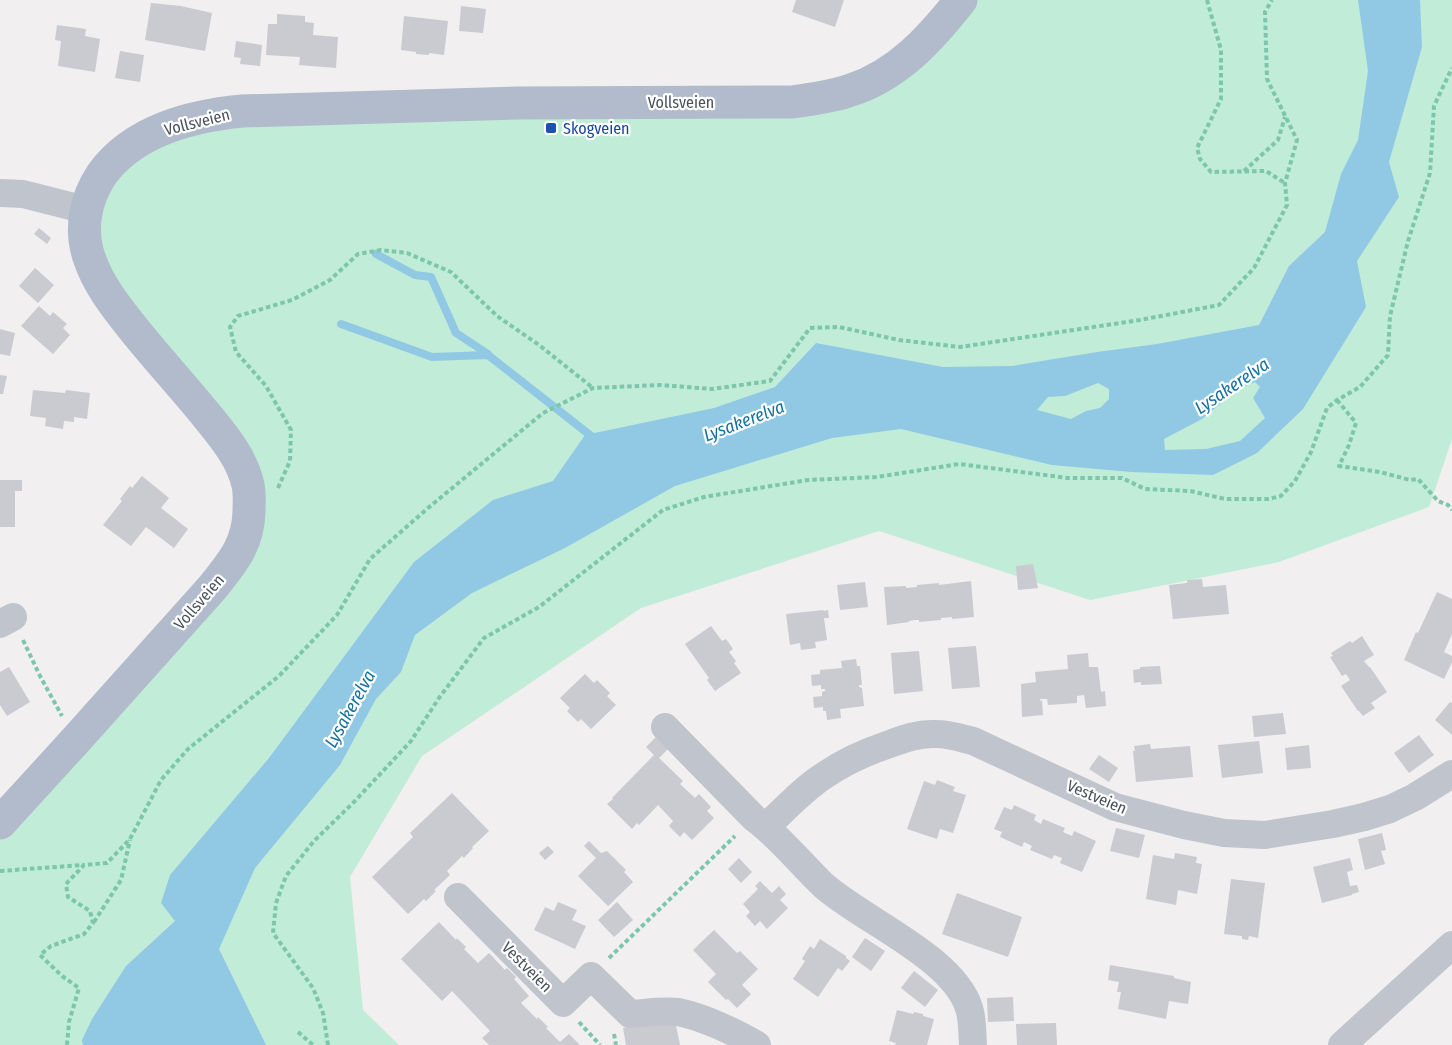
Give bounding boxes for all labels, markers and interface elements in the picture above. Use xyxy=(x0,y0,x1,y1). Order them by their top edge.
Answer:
street label: Vollsveien xyxy=(648,93,714,112)
street label: Vollsveien xyxy=(162,105,232,139)
place label: Skogveien xyxy=(563,119,630,138)
marker: Skogveien xyxy=(544,121,558,135)
water label: Lysakerelva xyxy=(1191,353,1273,419)
water label: Lysakerelva xyxy=(700,395,788,447)
street label: Vollsveien xyxy=(170,571,228,633)
water label: Lysakerelva xyxy=(320,666,380,752)
street label: Vestveien xyxy=(1064,776,1130,818)
street label: Vestveien xyxy=(498,938,556,996)

